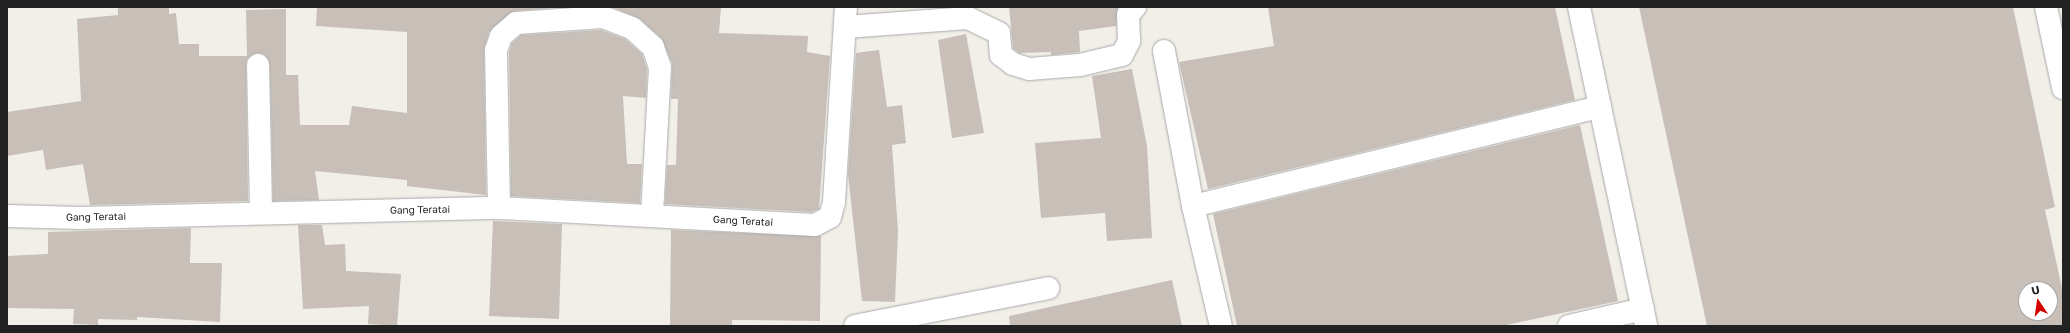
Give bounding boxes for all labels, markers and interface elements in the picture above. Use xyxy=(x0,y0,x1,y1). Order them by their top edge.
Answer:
street label: Gang Teratai xyxy=(390,203,450,217)
street label: Gang Teratai xyxy=(66,210,126,224)
street label: Gang Teratai xyxy=(713,213,773,229)
north arrow xyxy=(2018,281,2058,321)
text: U xyxy=(2030,283,2041,297)

